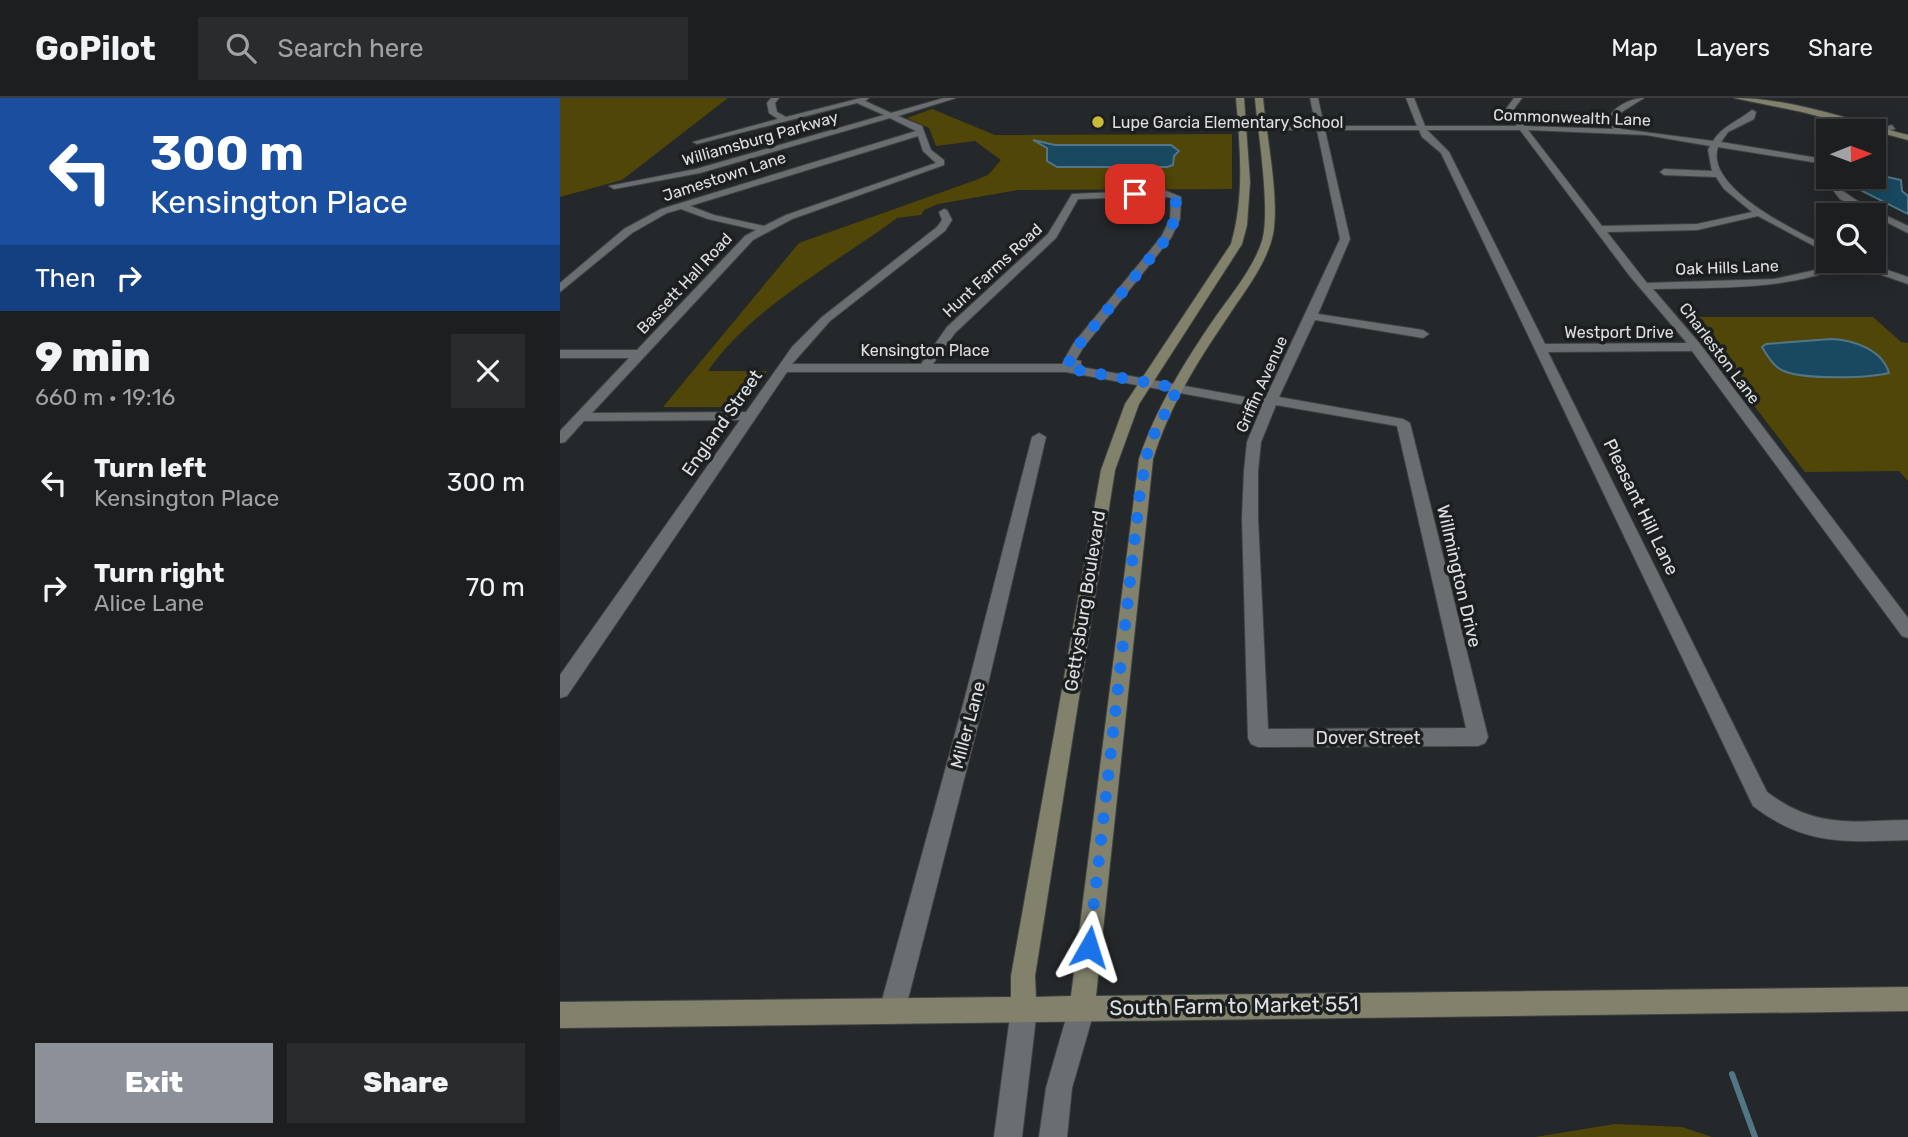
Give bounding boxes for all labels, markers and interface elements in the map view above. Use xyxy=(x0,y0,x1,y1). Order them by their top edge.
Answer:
search box xyxy=(198,17,688,80)
text: GoPilot xyxy=(35,29,156,68)
icon: search xyxy=(222,29,260,67)
text: Search here xyxy=(278,33,423,64)
text: Map xyxy=(1611,34,1658,62)
text: Layers xyxy=(1696,34,1770,62)
text: Share xyxy=(1808,34,1873,62)
street label: Commonwealth Lane xyxy=(1493,105,1651,130)
street label: Williamsburg Parkway xyxy=(680,107,841,170)
place label: Lupe Garcia Elementary School xyxy=(1112,113,1344,132)
marker: Lupe Garcia Elementary School xyxy=(1090,114,1106,130)
north arrow xyxy=(1816,119,1886,189)
map controls xyxy=(1816,119,1886,273)
text: 300 m xyxy=(150,124,304,182)
icon: left xyxy=(35,126,126,217)
street label: Jamestown Lane xyxy=(660,148,788,205)
pin xyxy=(1105,164,1165,224)
icon: arrive xyxy=(1116,175,1154,213)
text: Kensington Place xyxy=(150,183,408,221)
button: search xyxy=(1816,203,1886,273)
street label: Hunt Farms Road xyxy=(939,219,1046,321)
street label: Bassett Hall Road xyxy=(633,229,736,338)
street label: Oak Hills Lane xyxy=(1675,256,1779,279)
icon: right xyxy=(110,259,148,297)
text: Then xyxy=(35,263,96,294)
street label: Charleston Lane xyxy=(1675,299,1764,408)
street label: Westport Drive xyxy=(1564,323,1674,342)
text: 9 min xyxy=(35,332,151,382)
street label: Griffin Avenue xyxy=(1232,333,1291,435)
button: close xyxy=(451,334,525,408)
street label: Kensington Place xyxy=(861,341,989,360)
street label: England Street xyxy=(677,366,767,480)
text: 660 m · 19:16 xyxy=(35,383,175,411)
street label: Pleasant Hill Lane xyxy=(1599,435,1683,579)
text: Turn left xyxy=(94,453,206,484)
icon: left xyxy=(35,464,73,502)
text: 300 m xyxy=(447,467,525,498)
text: Kensington Place xyxy=(94,484,279,512)
street label: Willmington Drive xyxy=(1432,503,1486,649)
street label: Gettysburg Boulevard xyxy=(1060,509,1110,693)
text: Turn right xyxy=(94,558,224,589)
icon: right xyxy=(35,569,73,607)
text: 70 m xyxy=(466,572,525,603)
text: Alice Lane xyxy=(94,589,204,617)
street label: Miller Lane xyxy=(946,679,990,771)
street label: Dover Street xyxy=(1316,727,1421,749)
position arrow xyxy=(1052,910,1126,984)
street label: South Farm to Market 551 xyxy=(1109,991,1359,1020)
button: Exit xyxy=(35,1043,273,1123)
button: Share xyxy=(287,1043,525,1123)

